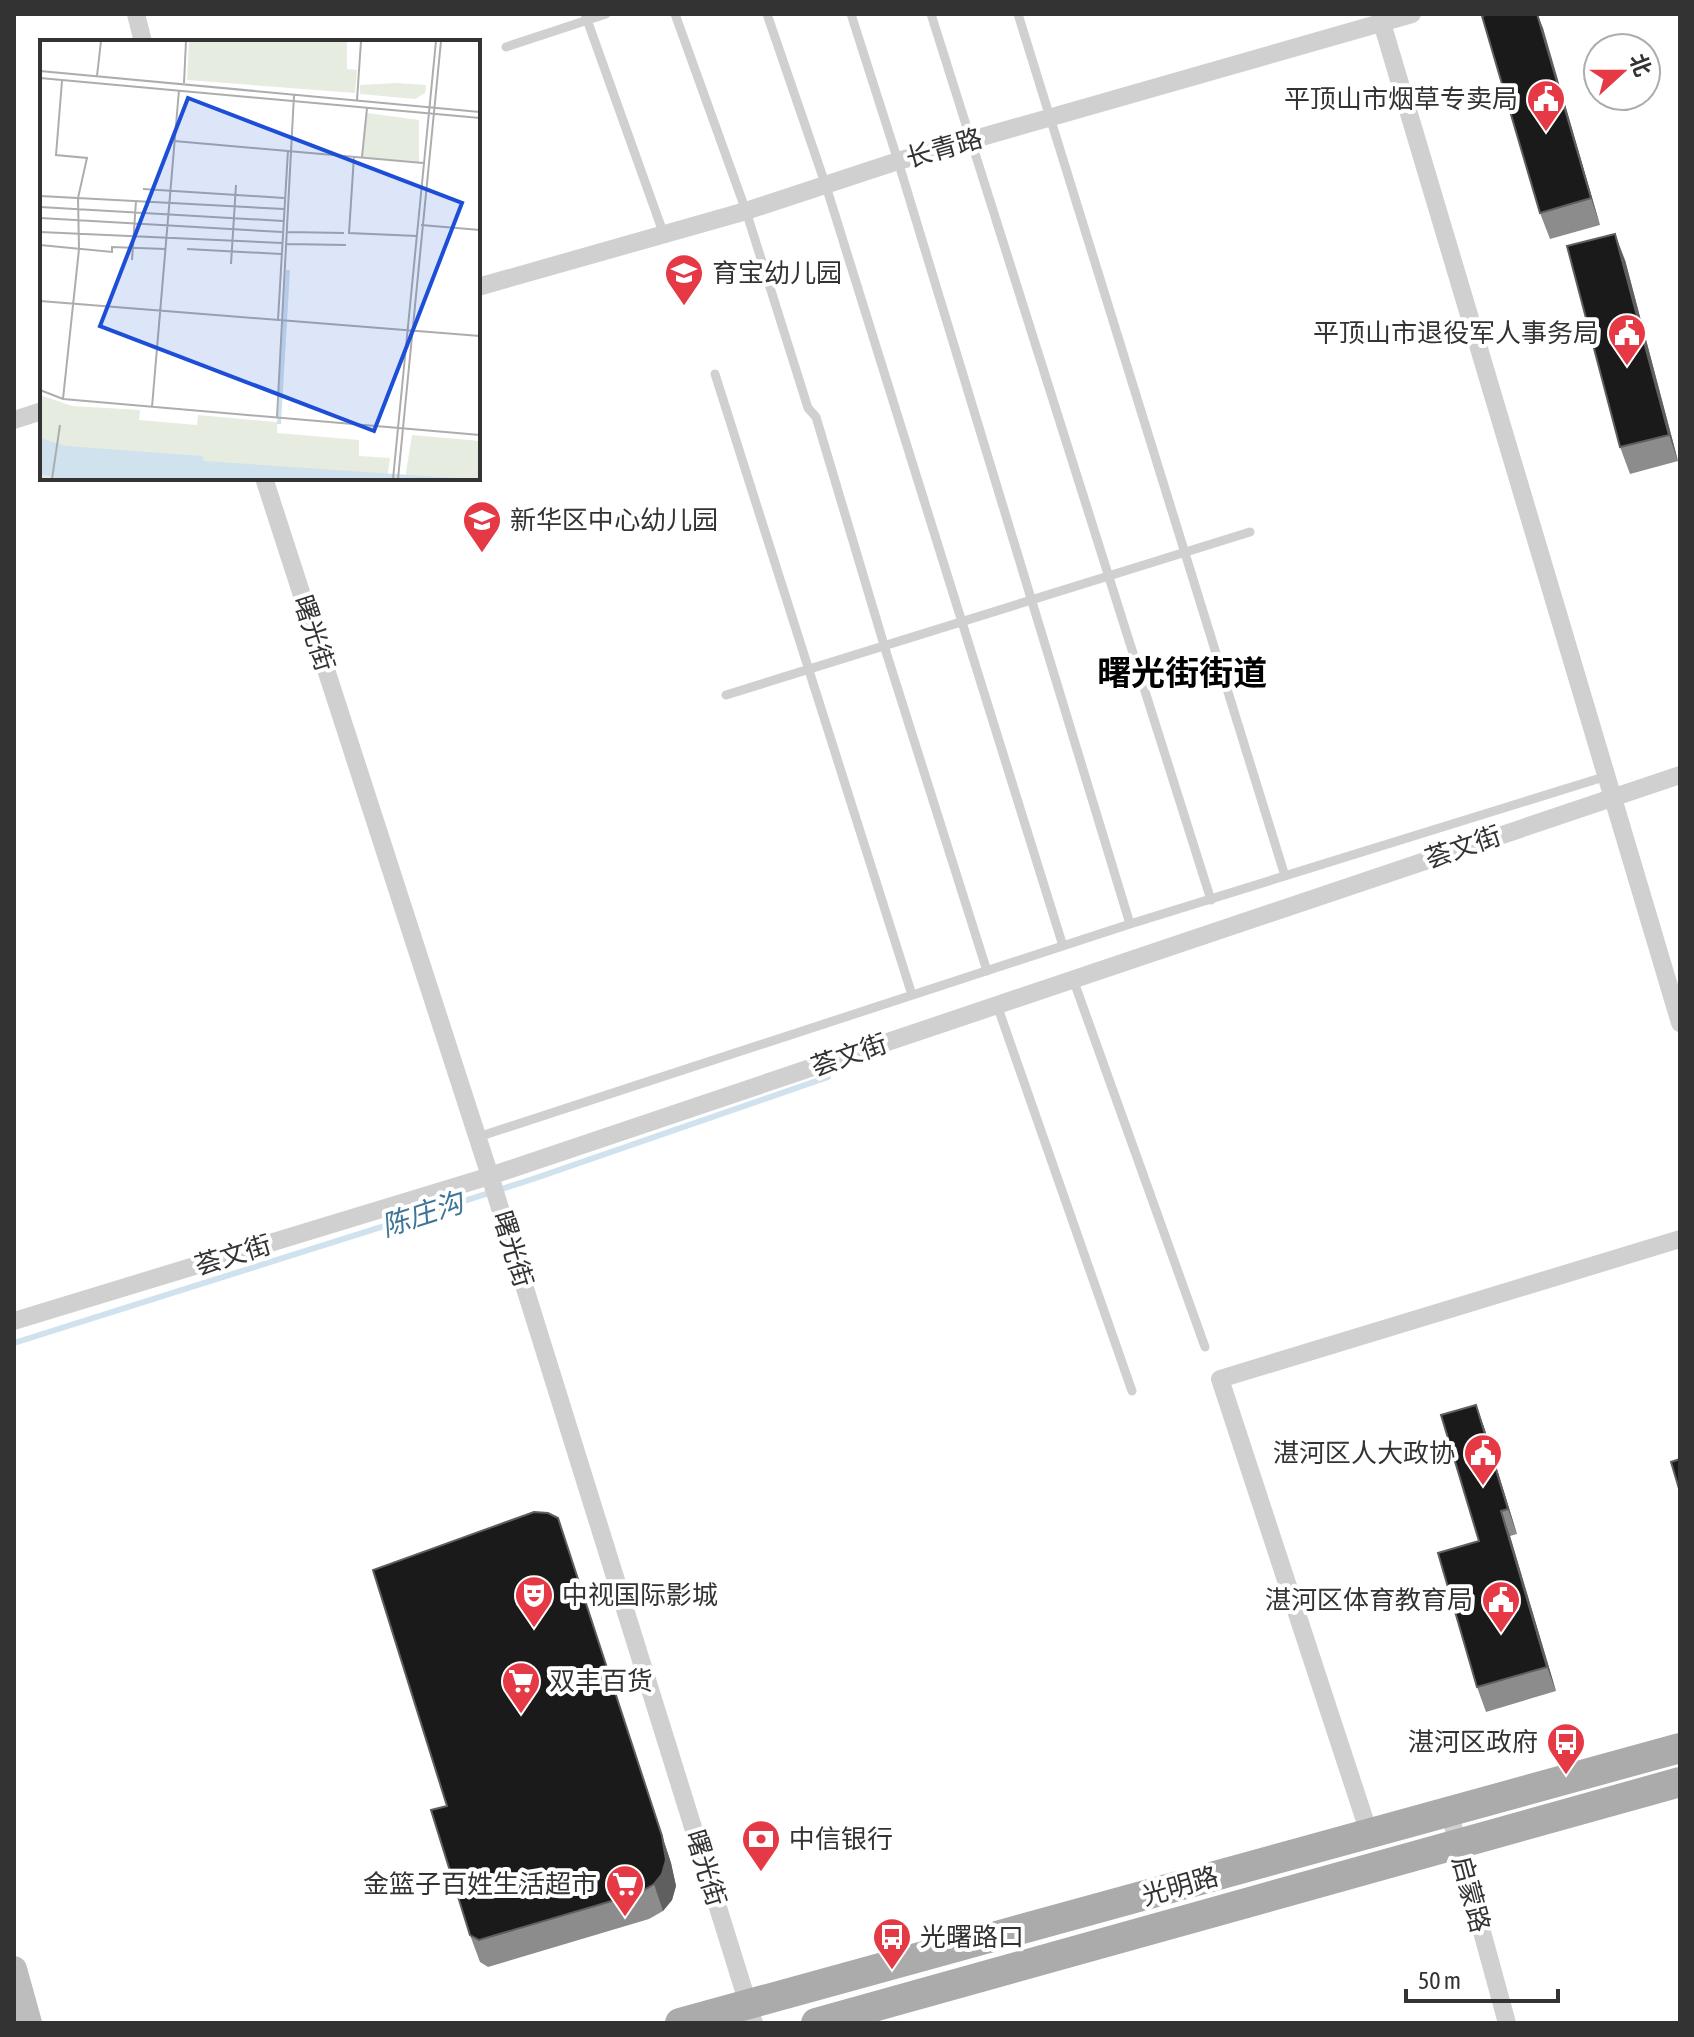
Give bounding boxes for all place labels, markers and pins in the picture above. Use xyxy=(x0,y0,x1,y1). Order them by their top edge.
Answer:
public building icon: 平顶山市烟草专卖局 xyxy=(1525,78,1567,133)
place label: 平顶山市烟草专卖局 xyxy=(1284,84,1518,114)
school or university icon: 育宝幼儿园 xyxy=(663,252,705,307)
place label: 育宝幼儿园 xyxy=(712,258,842,288)
public building icon: 平顶山市退役军人事务局 xyxy=(1606,312,1648,367)
place label: 平顶山市退役军人事务局 xyxy=(1313,318,1599,348)
school or university icon: 新华区中心幼儿园 xyxy=(461,499,503,554)
place label: 新华区中心幼儿园 xyxy=(510,505,718,535)
public building icon: 湛河区人大政协 xyxy=(1462,1432,1504,1487)
place label: 湛河区人大政协 xyxy=(1273,1438,1455,1468)
theatre icon: 中视国际影城 xyxy=(513,1574,555,1629)
public building icon: 湛河区体育教育局 xyxy=(1480,1579,1522,1634)
place label: 中视国际影城 xyxy=(562,1580,718,1610)
place label: 湛河区体育教育局 xyxy=(1265,1585,1473,1615)
supermarket icon: 双丰百货 xyxy=(500,1660,542,1715)
place label: 双丰百货 xyxy=(549,1666,653,1696)
bus stop icon: 湛河区政府 xyxy=(1545,1721,1587,1776)
place label: 湛河区政府 xyxy=(1408,1727,1538,1757)
bank icon: 中信银行 xyxy=(740,1818,782,1873)
place label: 中信银行 xyxy=(789,1824,893,1854)
supermarket icon: 金篮子百姓生活超市 xyxy=(604,1863,646,1918)
place label: 金篮子百姓生活超市 xyxy=(363,1869,597,1899)
bus stop icon: 光曙路口 xyxy=(871,1916,913,1971)
place label: 光曙路口 xyxy=(920,1922,1024,1952)

